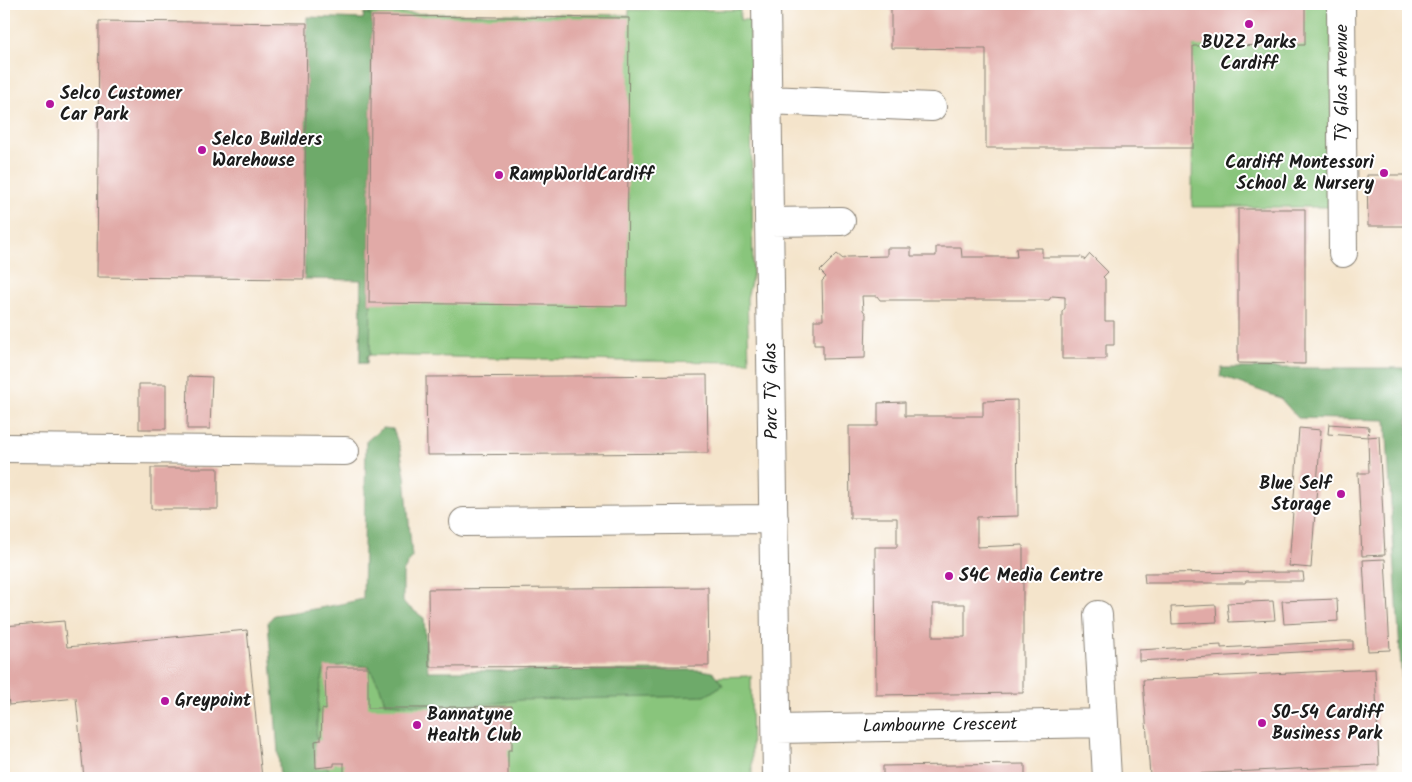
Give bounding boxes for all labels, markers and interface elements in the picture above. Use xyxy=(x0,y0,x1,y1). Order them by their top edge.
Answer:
marker: BUZZ Parks Cardiff xyxy=(1243,18,1255,30)
street label: Tŷ Glas Avenue xyxy=(1328,24,1357,142)
place label: BUZZ Parks Cardiff xyxy=(1202,29,1297,79)
place label: Selco Customer Car Park xyxy=(60,80,184,130)
marker: Selco Customer Car Park xyxy=(44,98,56,110)
place label: Selco Builders Warehouse xyxy=(212,126,323,176)
marker: Selco Builders Warehouse xyxy=(196,144,208,156)
place label: Cardiff Montessori School & Nursery xyxy=(1225,149,1375,199)
place label: RampWorldCardiff xyxy=(509,161,656,190)
marker: Cardiff Montessori School & Nursery xyxy=(1378,167,1390,179)
marker: RampWorldCardiff xyxy=(493,169,505,181)
street label: Parc Tŷ Glas xyxy=(757,342,787,440)
place label: Blue Self Storage xyxy=(1259,470,1333,520)
marker: Blue Self Storage xyxy=(1335,488,1347,500)
place label: S4C Media Centre xyxy=(959,562,1103,591)
marker: S4C Media Centre xyxy=(943,570,955,582)
place label: Greypoint xyxy=(175,687,252,716)
marker: Greypoint xyxy=(159,695,171,707)
place label: 50-54 Cardiff Business Park xyxy=(1271,699,1385,749)
place label: Bannatyne Health Club xyxy=(427,701,522,751)
street label: Lambourne Crescent xyxy=(862,710,1019,742)
marker: 50-54 Cardiff Business Park xyxy=(1256,717,1268,729)
marker: Bannatyne Health Club xyxy=(411,719,423,731)

